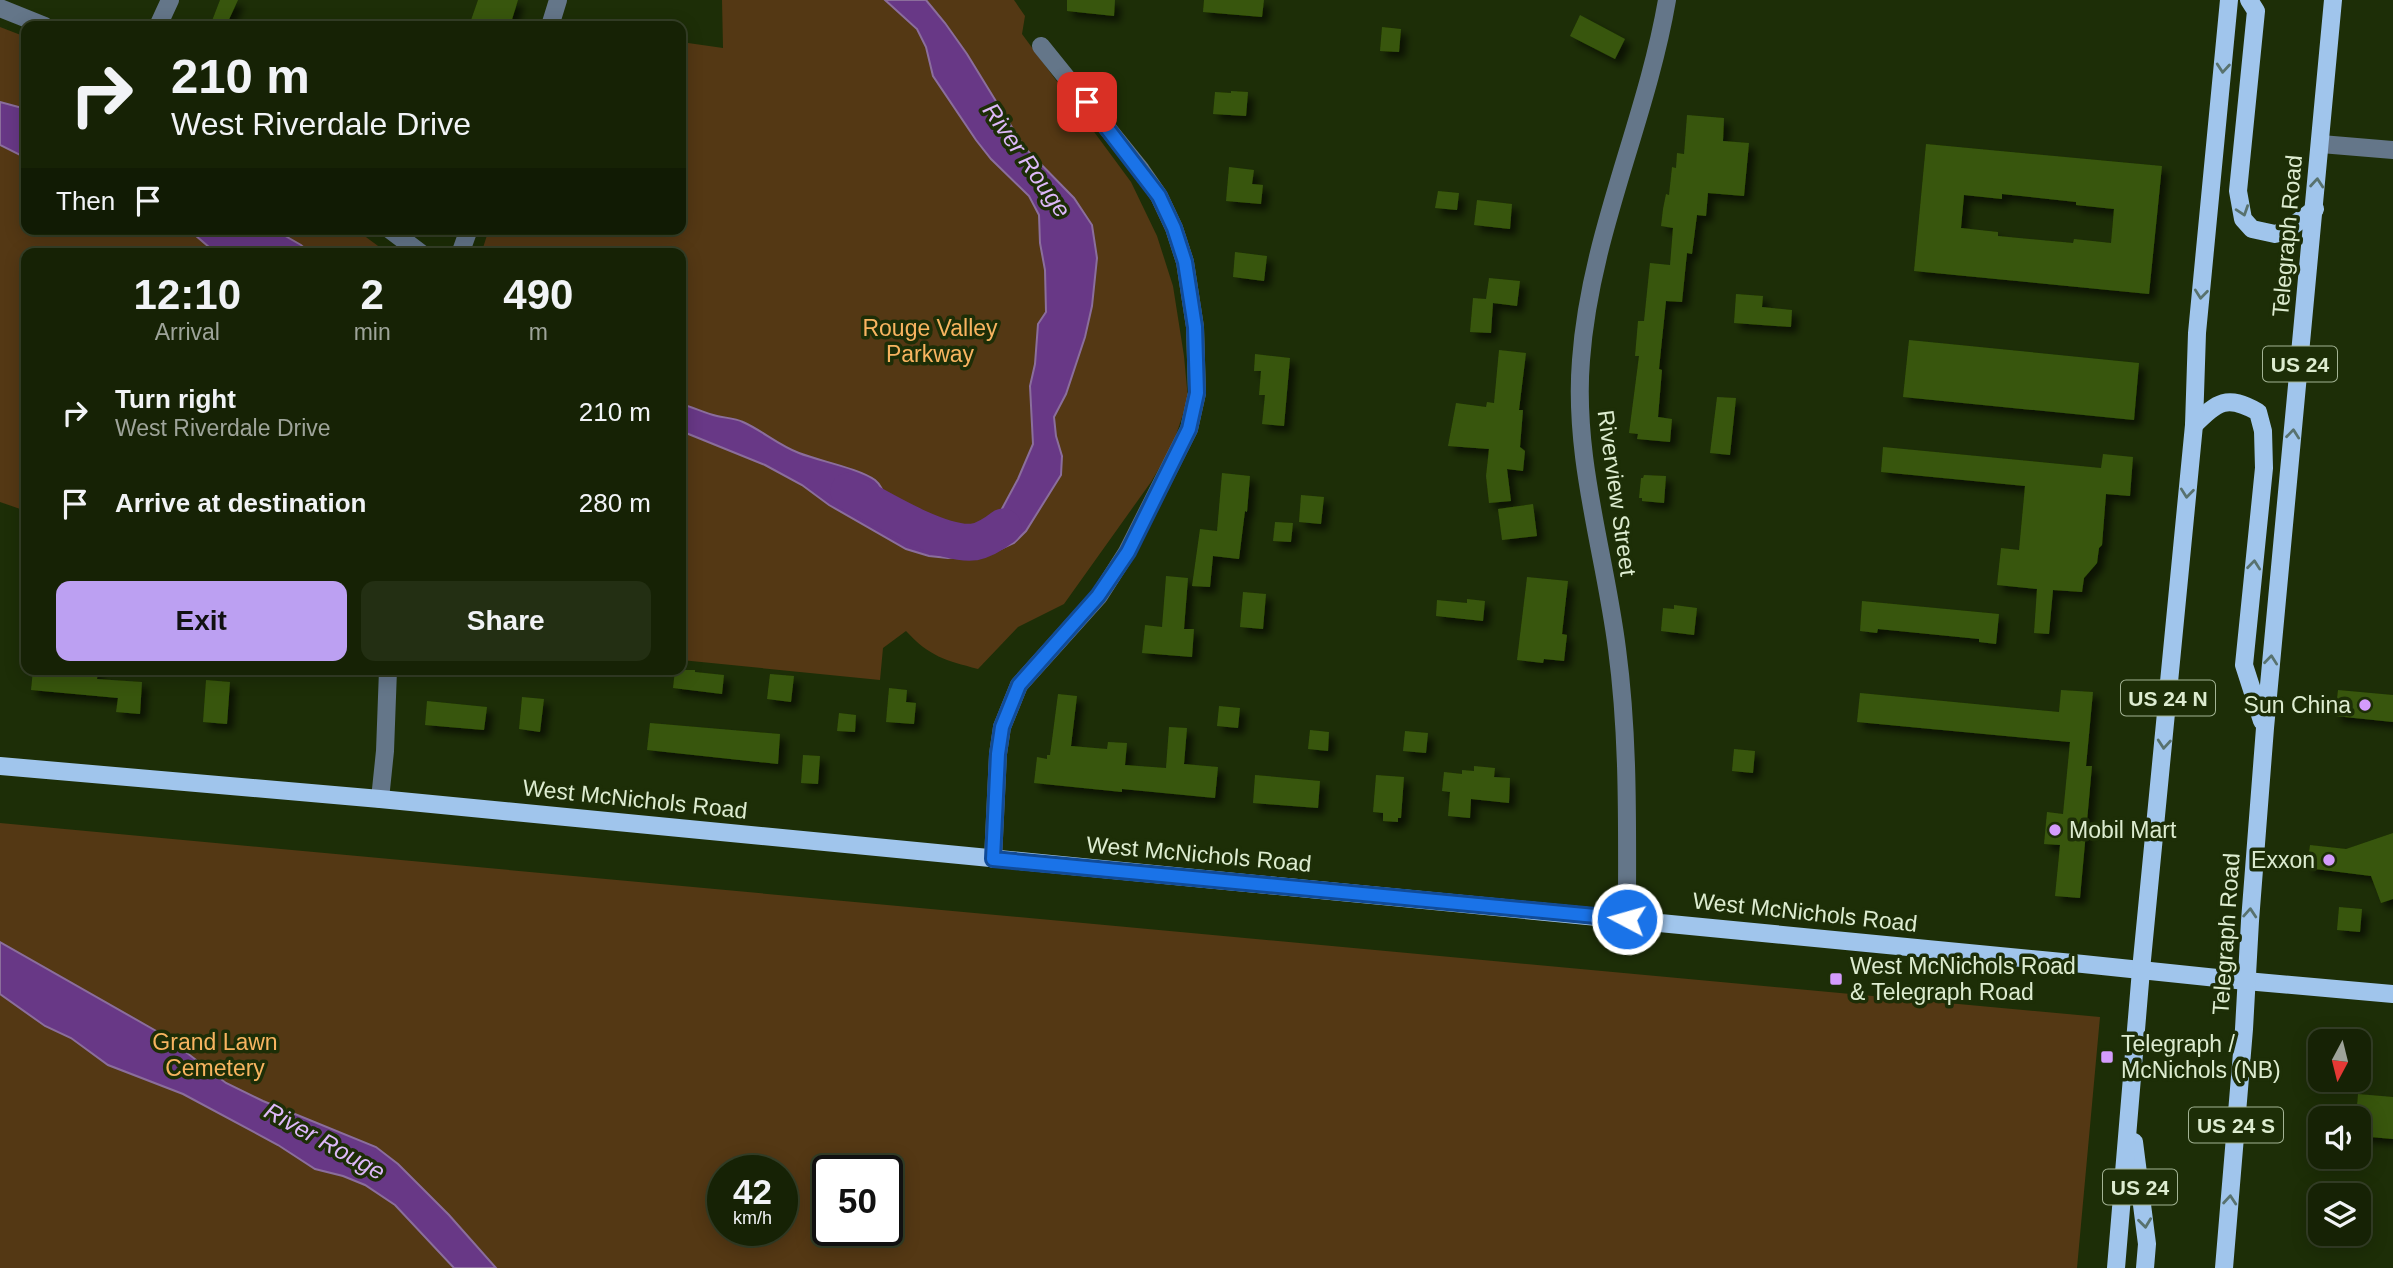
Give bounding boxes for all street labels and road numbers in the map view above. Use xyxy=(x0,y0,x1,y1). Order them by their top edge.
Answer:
street label: Telegraph Road xyxy=(2267,154,2307,318)
road number: US 24 xyxy=(2263,346,2337,382)
street label: Riverview Street xyxy=(1592,408,1642,578)
road number: US 24 N xyxy=(2121,680,2215,716)
street label: West McNichols Road xyxy=(521,774,749,824)
street label: West McNichols Road xyxy=(1085,831,1313,877)
street label: Telegraph Road xyxy=(2207,852,2245,1016)
street label: West McNichols Road xyxy=(1691,887,1919,937)
road number: US 24 S xyxy=(2189,1108,2283,1142)
road number: US 24 xyxy=(2103,1170,2177,1204)

